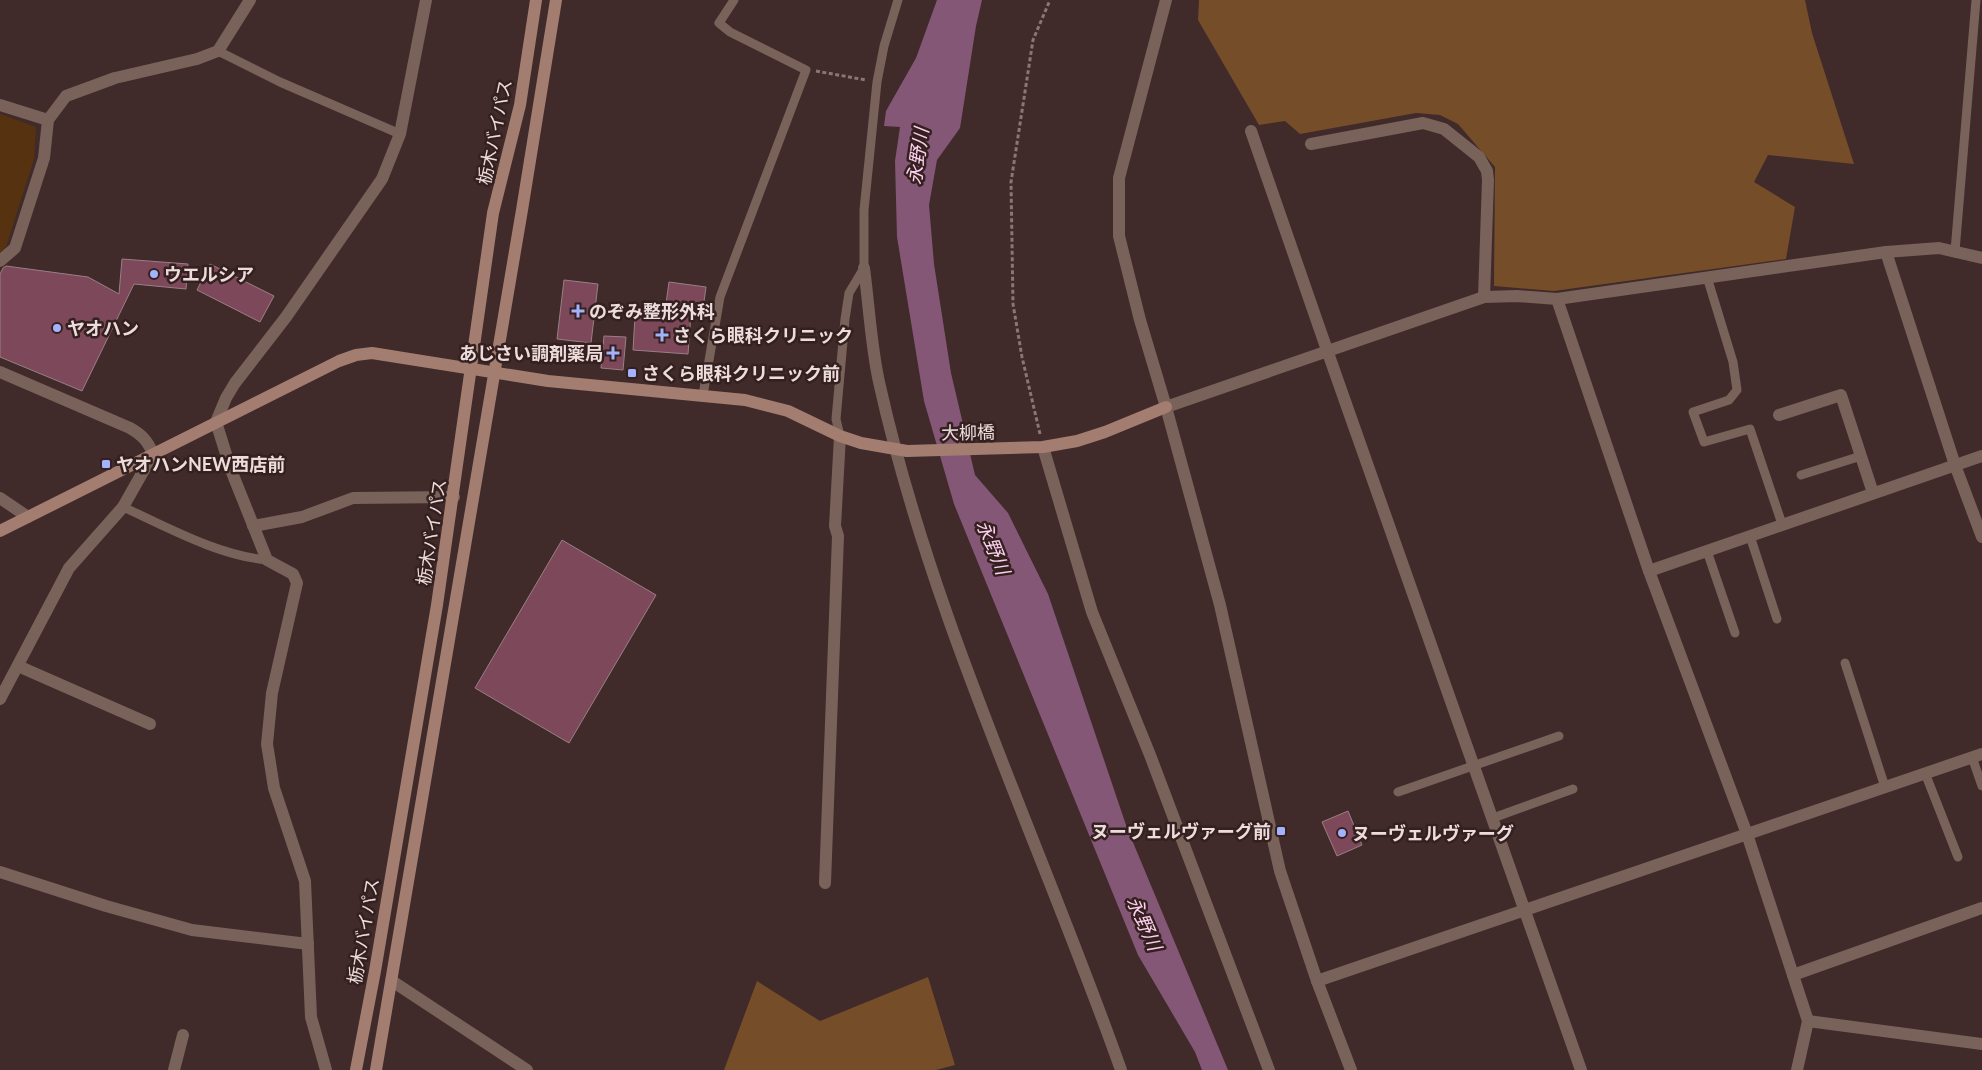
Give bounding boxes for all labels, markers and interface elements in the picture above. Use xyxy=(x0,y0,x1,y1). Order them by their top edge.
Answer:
street label: 栃木バイパス xyxy=(472,77,516,187)
water label: 永野川 xyxy=(902,124,933,186)
place label: ウエルシア xyxy=(164,263,254,285)
marker: ウエルシア xyxy=(148,268,160,280)
place label: のぞみ整形外科 xyxy=(589,300,715,322)
marker: のぞみ整形外科 xyxy=(571,304,585,318)
place label: ヤオハン xyxy=(67,317,139,339)
marker: ヤオハン xyxy=(51,322,63,334)
place label: さくら眼科クリニック xyxy=(673,324,853,346)
marker: さくら眼科クリニック xyxy=(655,328,669,342)
place label: あじさい調剤薬局 xyxy=(459,342,603,364)
marker: あじさい調剤薬局 xyxy=(607,347,619,359)
place label: さくら眼科クリニック前 xyxy=(642,362,840,384)
marker: さくら眼科クリニック前 xyxy=(626,367,638,379)
street label: 大柳橋 xyxy=(941,421,995,443)
place label: ヤオハンNEW西店前 xyxy=(116,453,285,475)
marker: ヤオハンNEW西店前 xyxy=(100,458,112,470)
street label: 栃木バイパス xyxy=(412,477,450,587)
water label: 永野川 xyxy=(973,516,1016,580)
place label: ヌーヴェルヴァーグ前 xyxy=(1091,820,1271,842)
place label: ヌーヴェルヴァーグ xyxy=(1352,822,1514,844)
marker: ヌーヴェルヴァーグ前 xyxy=(1275,825,1287,837)
marker: ヌーヴェルヴァーグ xyxy=(1336,827,1348,839)
street label: 栃木バイパス xyxy=(343,876,383,986)
water label: 永野川 xyxy=(1123,892,1168,956)

